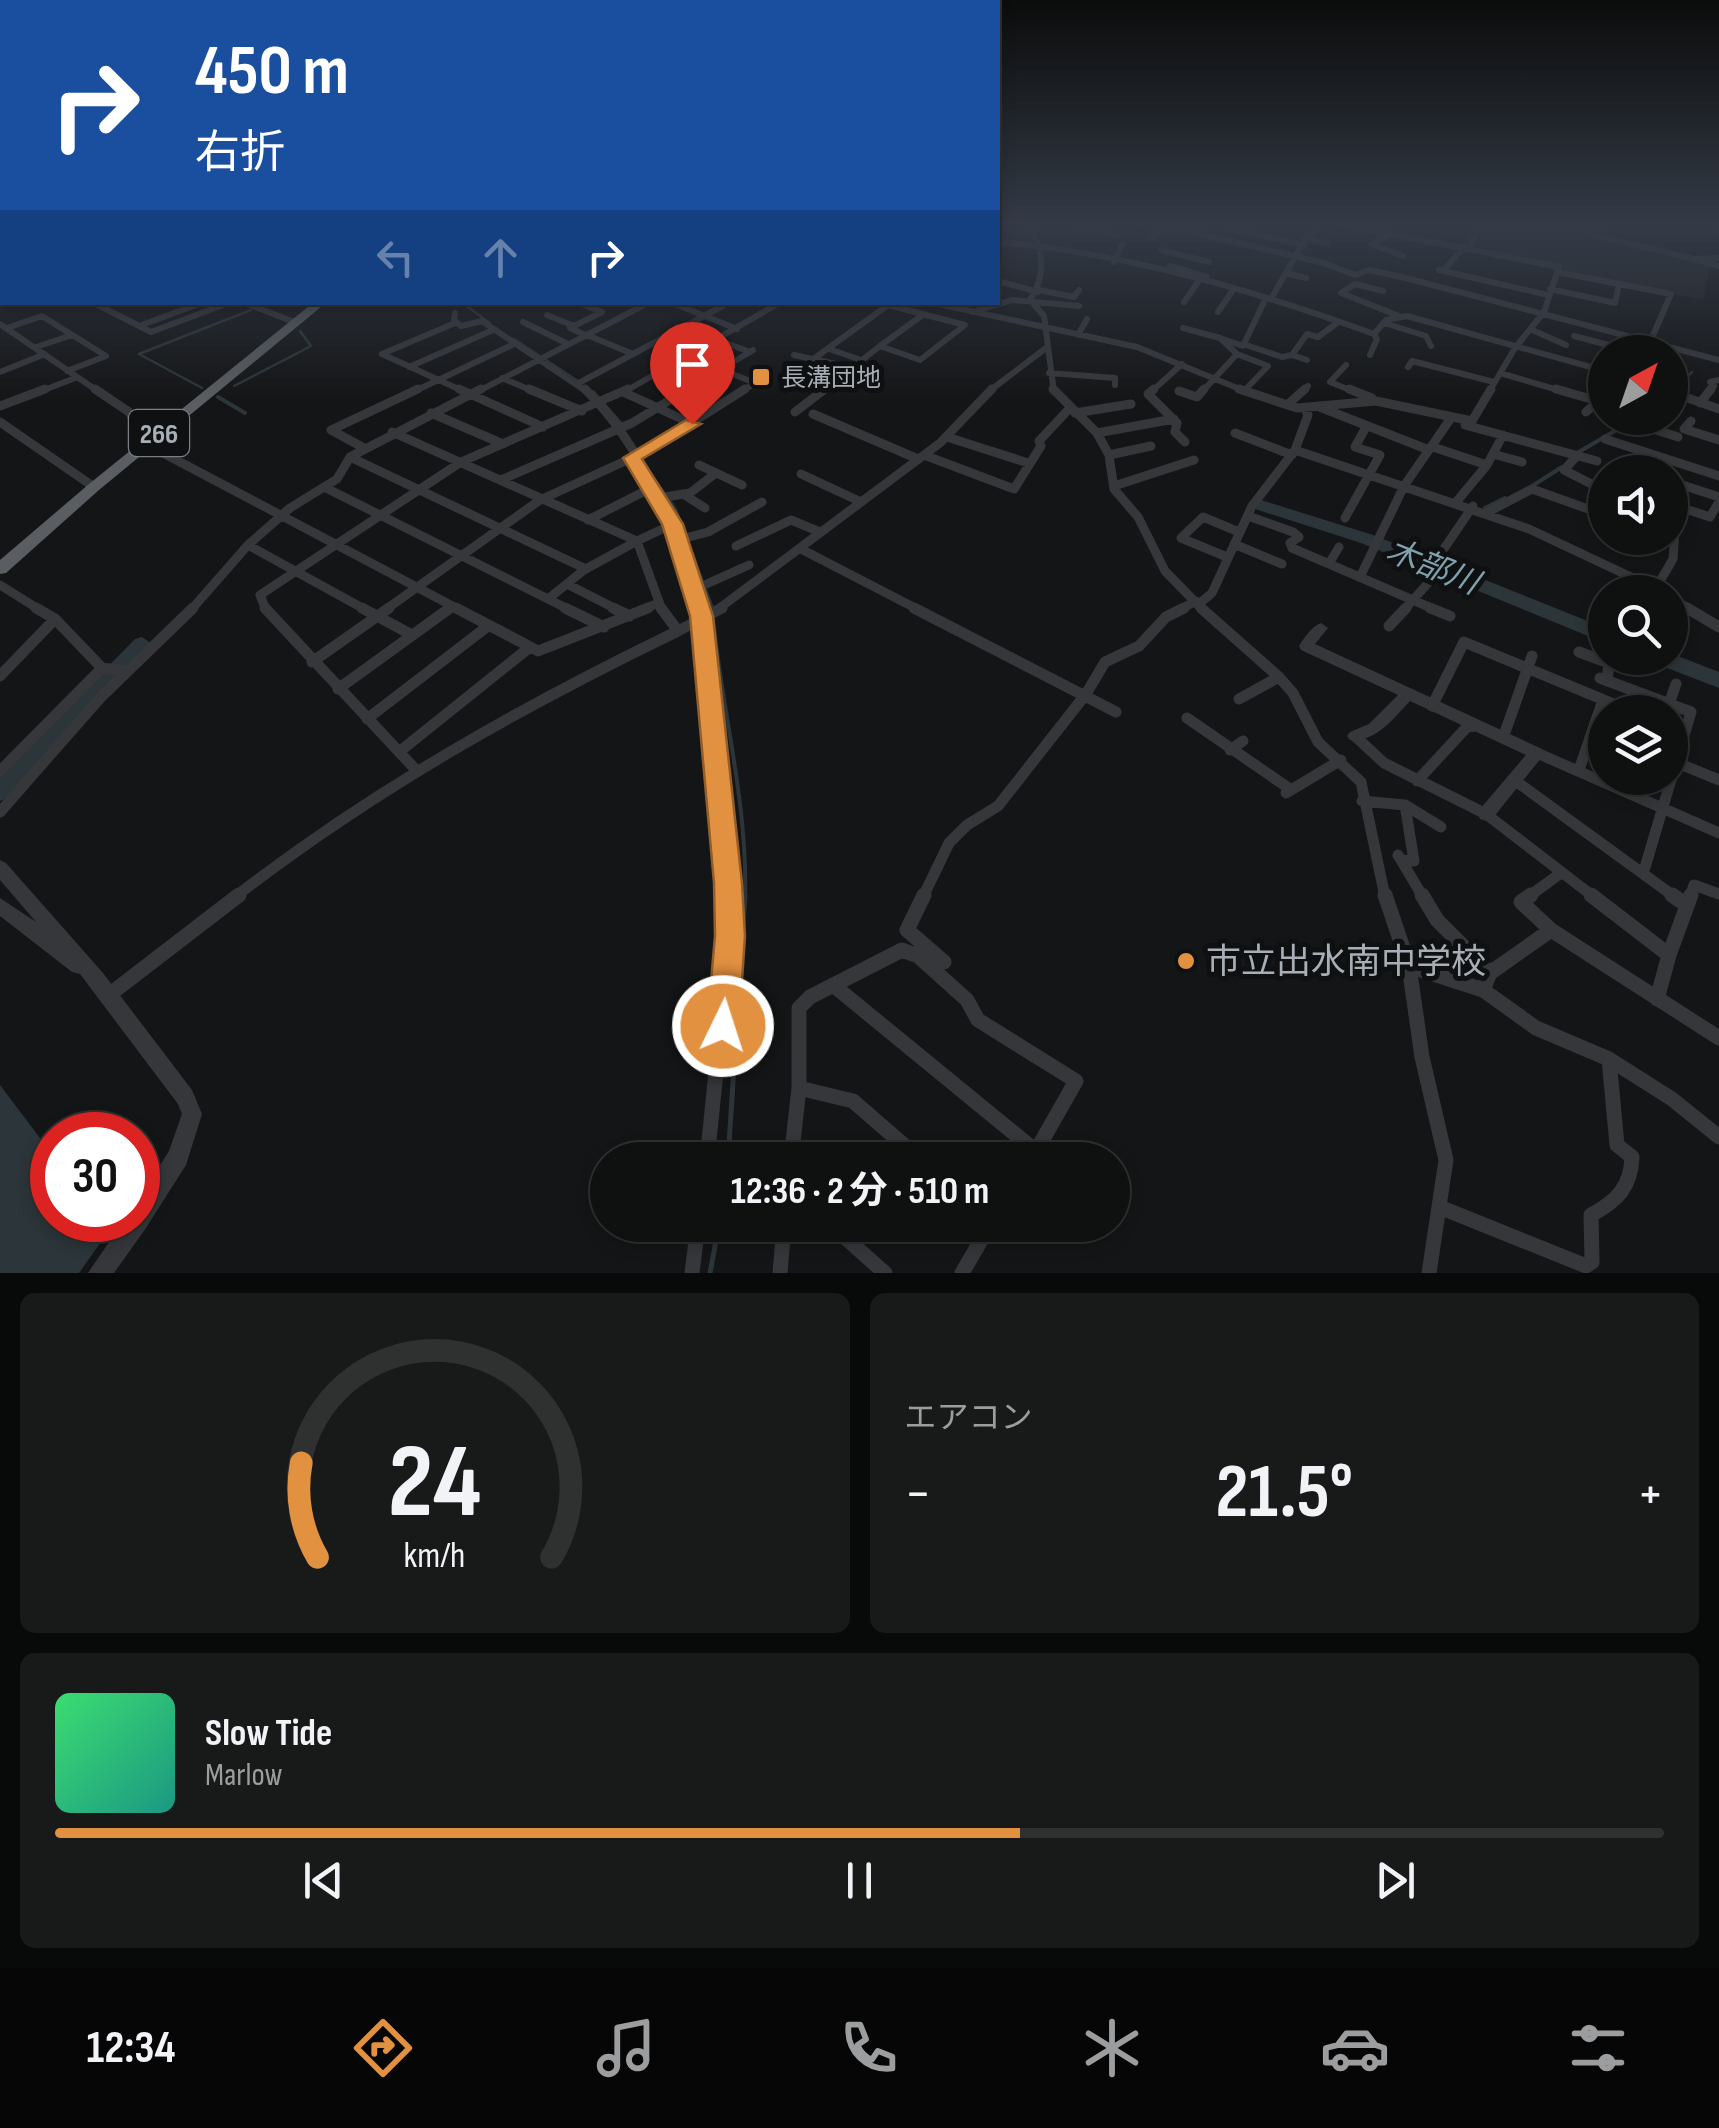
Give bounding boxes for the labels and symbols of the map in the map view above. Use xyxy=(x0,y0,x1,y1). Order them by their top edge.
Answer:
pin xyxy=(650,322,735,425)
north arrow xyxy=(1588,335,1688,435)
place label: 長溝団地 xyxy=(781,363,881,394)
marker: 長溝団地 xyxy=(750,366,772,388)
road number: 266 xyxy=(129,410,189,456)
water label: 木部川 xyxy=(1381,531,1487,605)
place label: 市立出水南中学校 xyxy=(1206,941,1486,984)
marker: 市立出水南中学校 xyxy=(1175,950,1197,972)
position arrow xyxy=(671,974,775,1078)
speed limit sign: 30 xyxy=(30,1112,160,1242)

